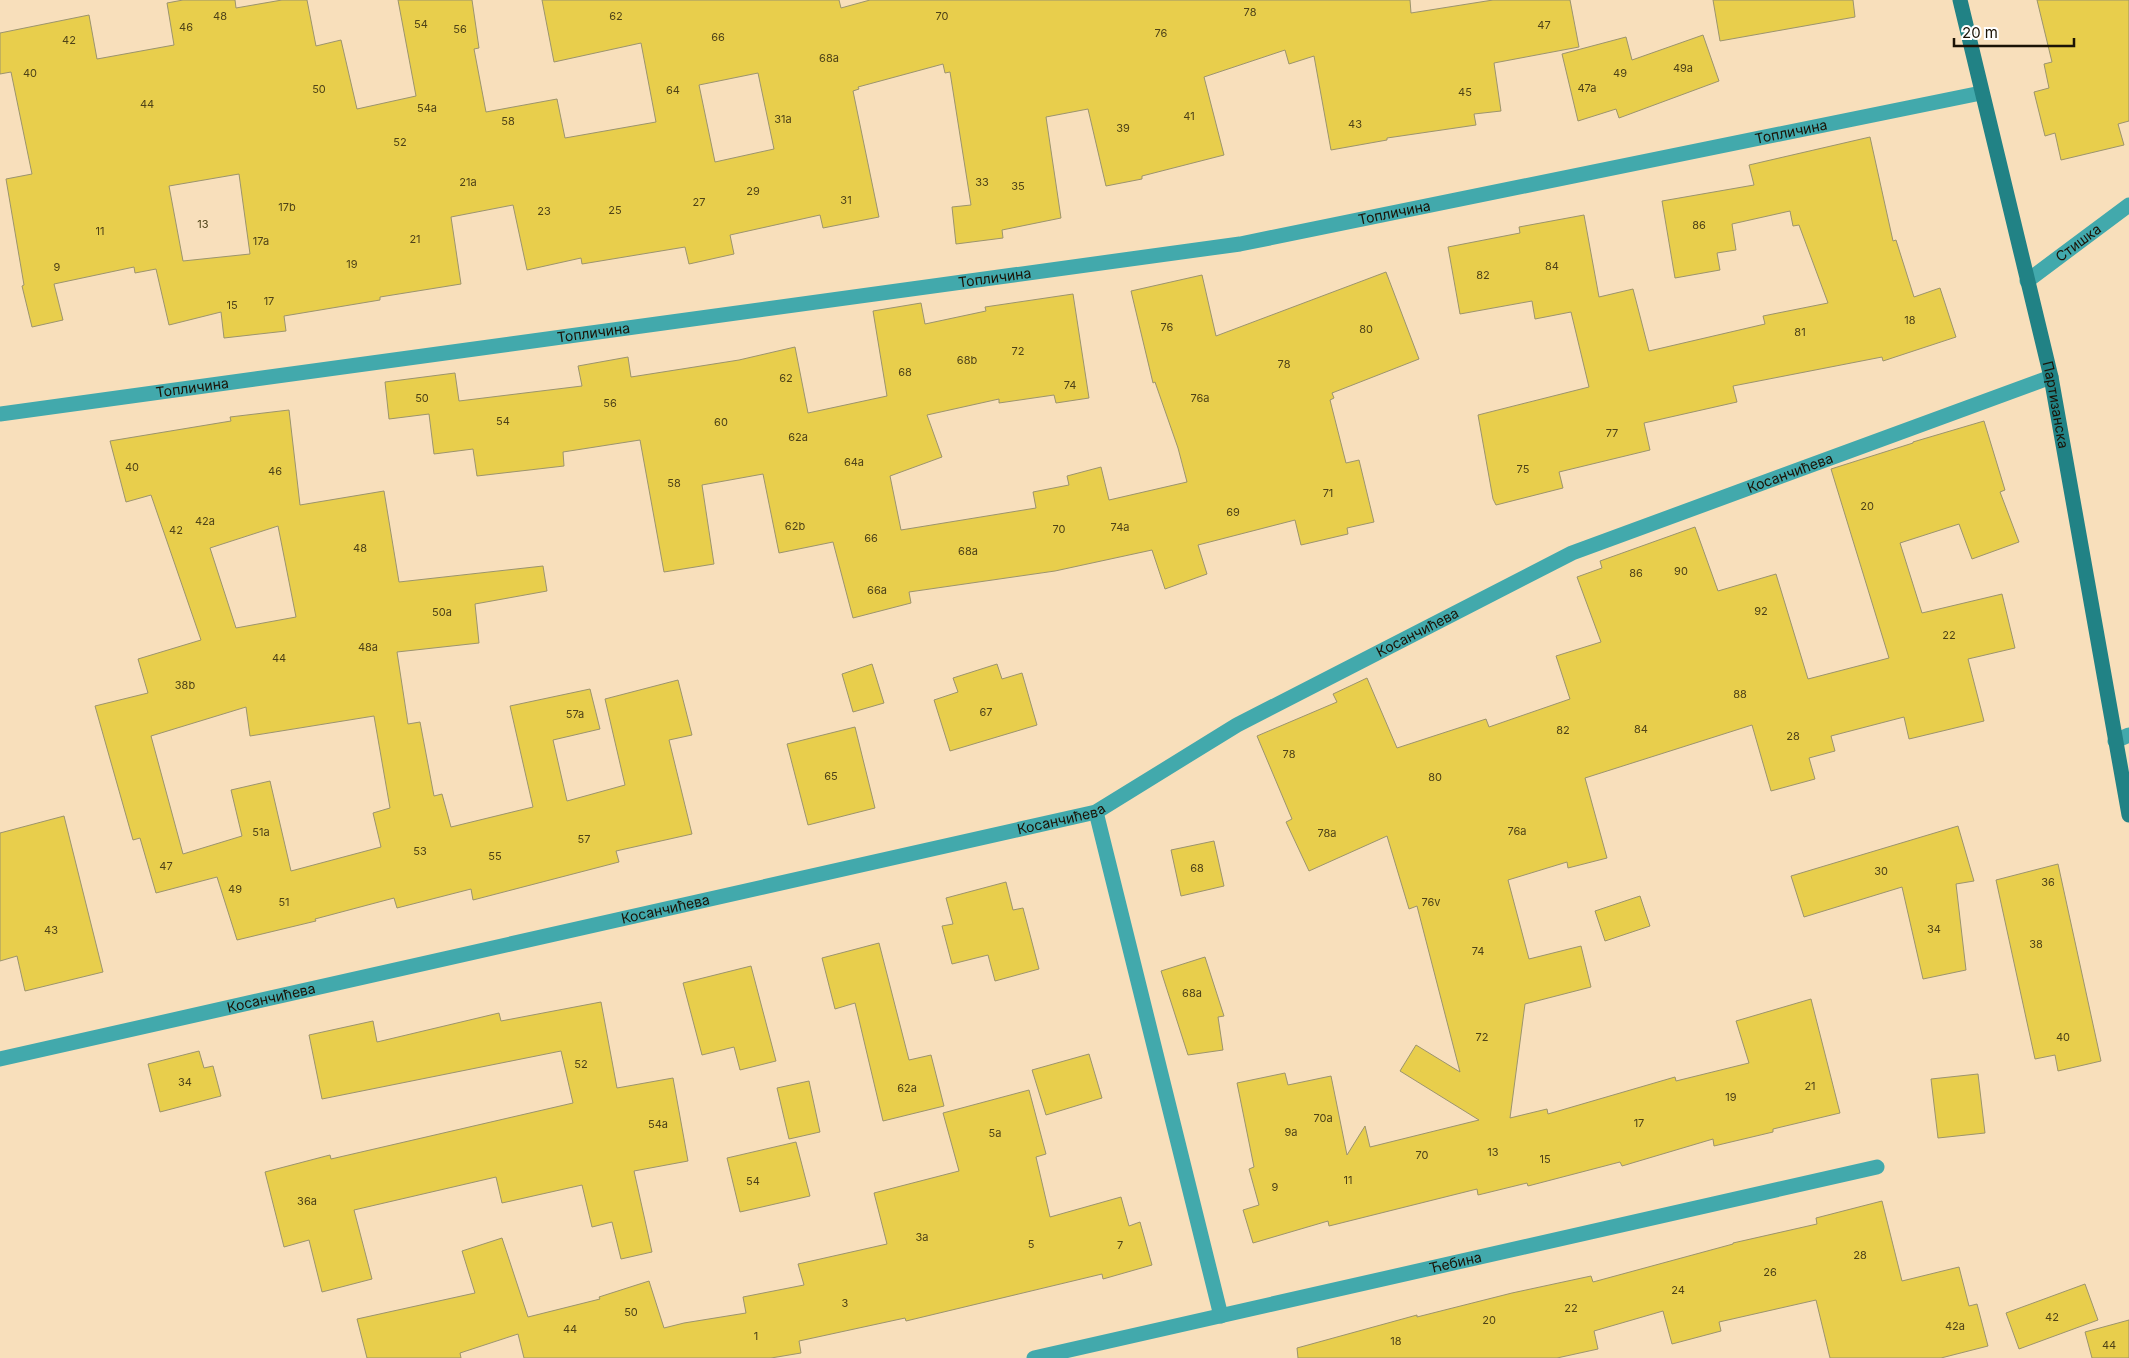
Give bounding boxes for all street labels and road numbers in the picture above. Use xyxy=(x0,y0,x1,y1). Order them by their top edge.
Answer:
street label: Топличина xyxy=(1753,116,1829,147)
street label: Топличина xyxy=(1356,196,1432,228)
street label: Стишка xyxy=(2052,220,2104,265)
street label: Топличина xyxy=(957,264,1032,291)
street label: Топличина xyxy=(556,319,631,346)
street label: Партизанска xyxy=(2039,359,2073,450)
street label: Топличина xyxy=(155,374,230,401)
street label: Косанчићева xyxy=(1745,449,1835,496)
street label: Косанчићева xyxy=(1373,604,1461,660)
street label: Косанчићева xyxy=(1015,799,1108,838)
street label: Косанчићева xyxy=(619,890,711,927)
street label: Косанчићева xyxy=(225,979,317,1016)
street label: Ћебина xyxy=(1427,1248,1483,1276)

